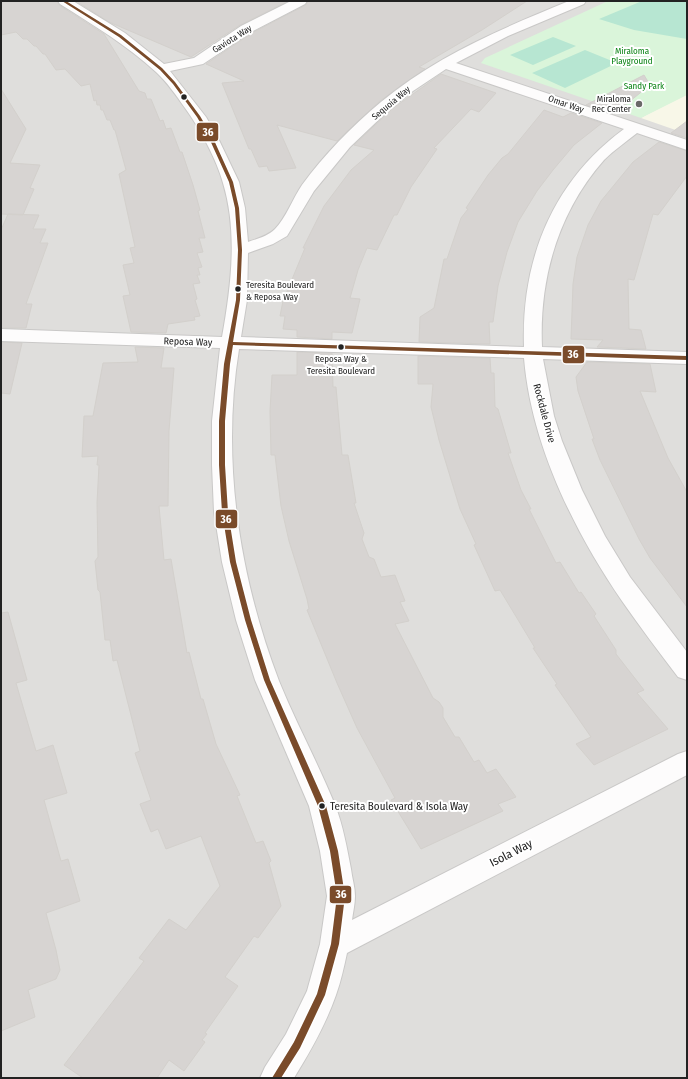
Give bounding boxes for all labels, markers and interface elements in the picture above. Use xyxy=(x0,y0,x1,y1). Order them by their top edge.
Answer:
street label: Gaviota Way xyxy=(210,23,254,55)
park label: Miraloma Playground xyxy=(611,46,653,66)
park label: Sandy Park xyxy=(624,81,665,91)
street label: Sequoia Way xyxy=(370,84,412,122)
unlabelled marker xyxy=(179,92,189,102)
street label: Omar Way xyxy=(547,93,585,115)
place label: Miraloma Rec Center xyxy=(592,94,632,114)
marker: Miraloma Rec Center xyxy=(634,99,644,109)
line badge: 36 xyxy=(196,122,219,142)
text: 36 xyxy=(202,126,214,139)
place label: Teresita Boulevard & Reposa Way xyxy=(246,280,314,302)
marker: Teresita Boulevard & Reposa Way xyxy=(233,284,243,294)
street label: Reposa Way xyxy=(163,335,213,349)
marker: Reposa Way & Teresita Boulevard xyxy=(336,342,346,352)
line badge: 36 xyxy=(562,345,585,364)
text: 36 xyxy=(567,348,579,361)
place label: Reposa Way & Teresita Boulevard xyxy=(307,354,375,376)
street label: Rockdale Drive xyxy=(530,382,558,444)
line badge: 36 xyxy=(215,509,238,529)
text: 36 xyxy=(220,513,232,526)
place label: Teresita Boulevard & Isola Way xyxy=(330,800,468,813)
marker: Teresita Boulevard & Isola Way xyxy=(317,801,327,811)
street label: Isola Way xyxy=(487,836,535,870)
line badge: 36 xyxy=(329,885,352,904)
text: 36 xyxy=(335,888,347,901)

